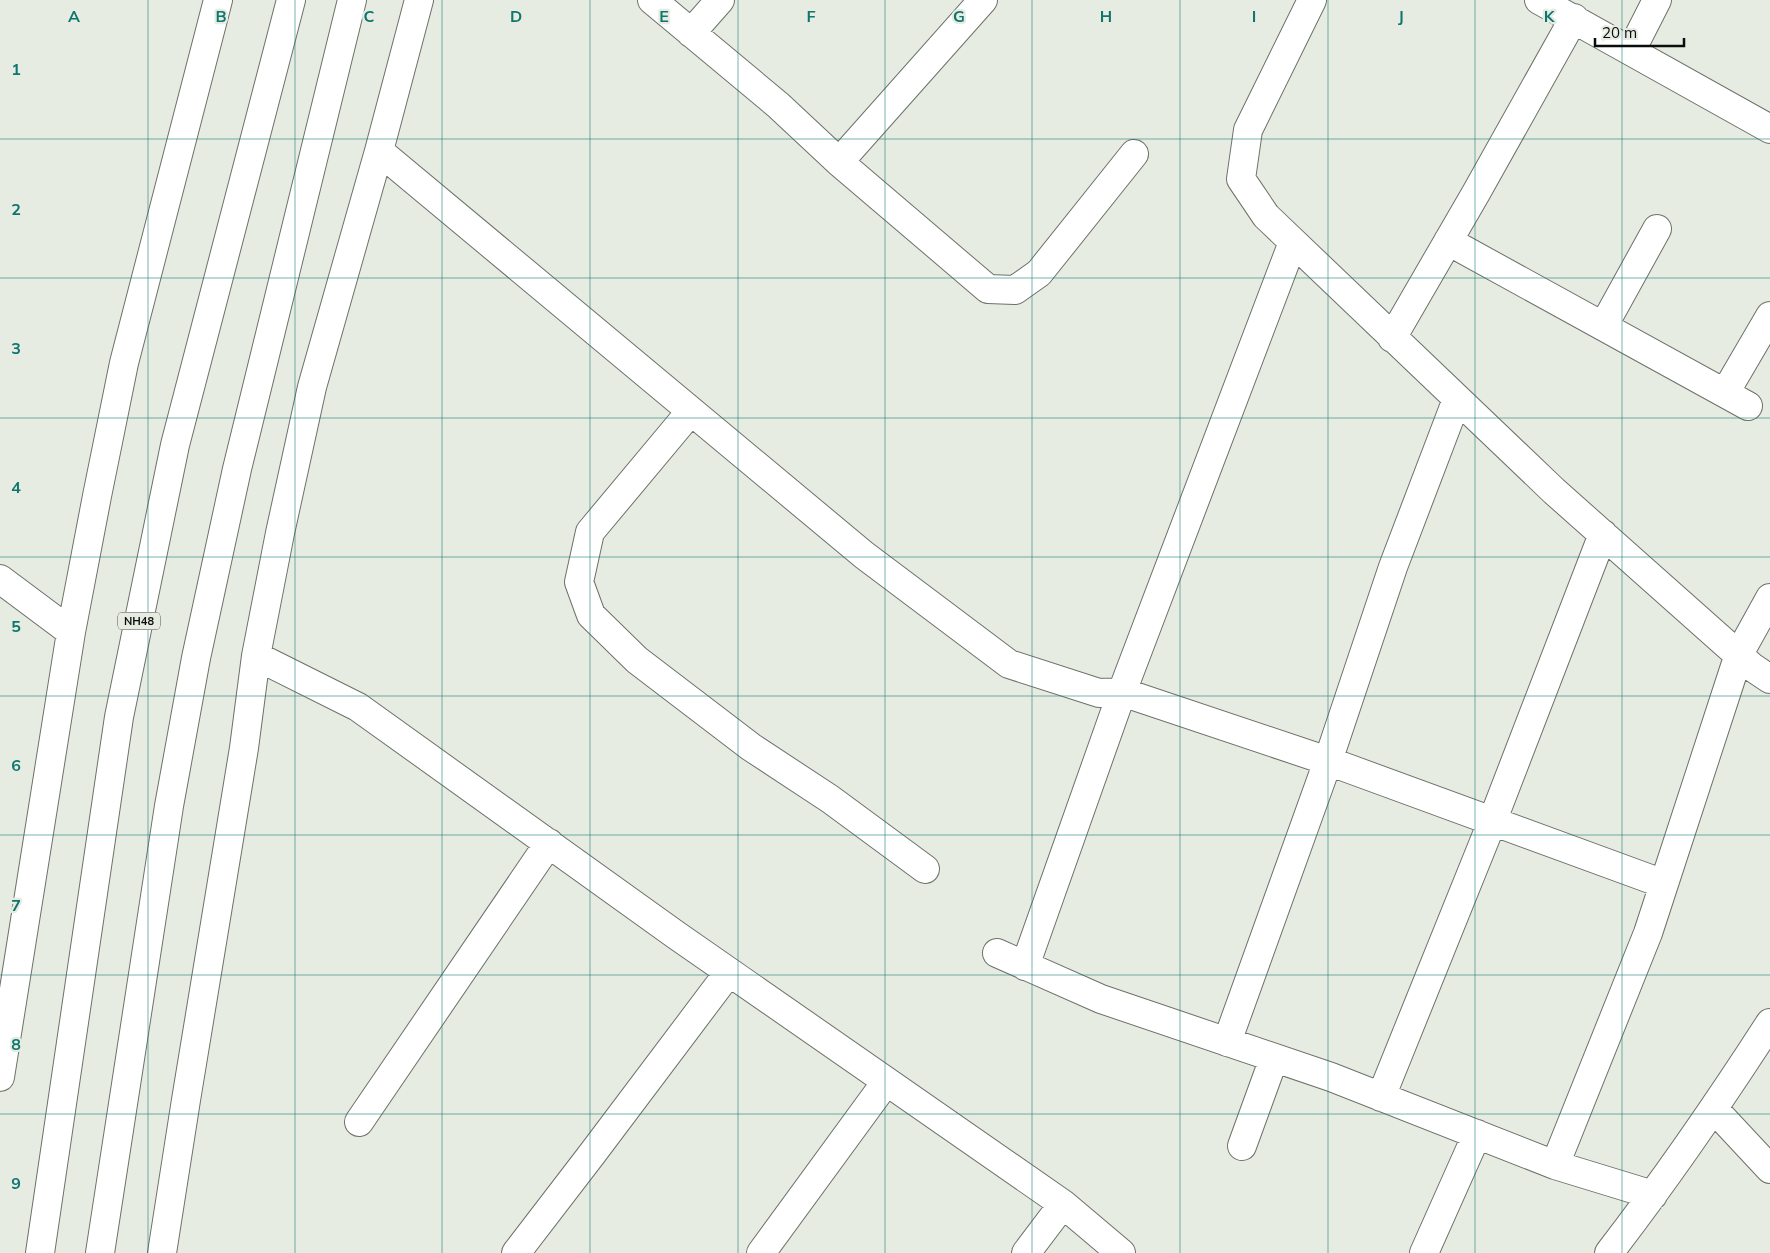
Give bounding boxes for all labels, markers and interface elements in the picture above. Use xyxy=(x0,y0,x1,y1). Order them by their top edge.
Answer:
text: A xyxy=(68,6,80,26)
text: B xyxy=(215,6,227,26)
text: C xyxy=(364,6,375,26)
text: D xyxy=(510,6,522,26)
text: E xyxy=(659,6,669,26)
text: F xyxy=(806,6,816,26)
text: G xyxy=(953,6,965,26)
text: H xyxy=(1100,6,1112,26)
text: I xyxy=(1252,6,1256,26)
text: J xyxy=(1398,6,1404,26)
text: K xyxy=(1544,6,1556,26)
scale bar xyxy=(1595,15,1684,47)
text: 20 m xyxy=(1602,23,1637,42)
text: 1 xyxy=(11,59,21,79)
text: 2 xyxy=(11,199,21,219)
text: 3 xyxy=(11,338,21,358)
text: 4 xyxy=(11,477,21,497)
road number: NH48 xyxy=(118,612,160,630)
text: 5 xyxy=(11,616,21,636)
text: 6 xyxy=(11,755,21,775)
text: 7 xyxy=(11,895,21,915)
text: 8 xyxy=(11,1034,21,1054)
text: 9 xyxy=(11,1173,21,1193)

